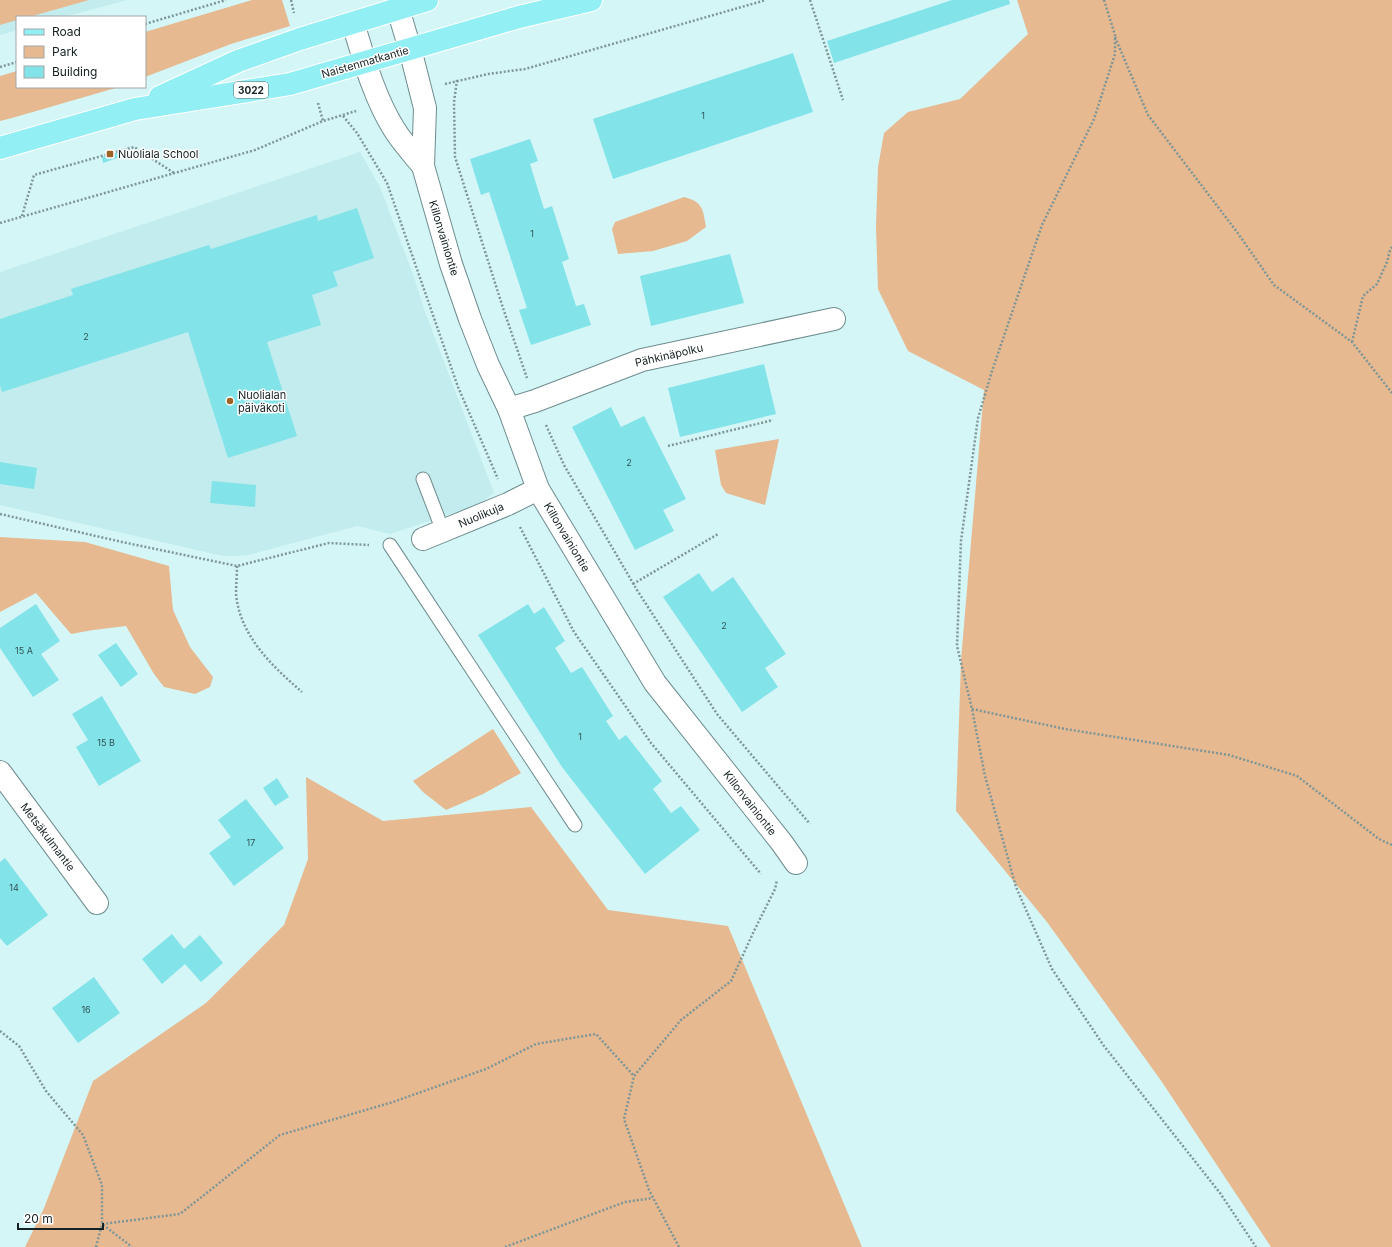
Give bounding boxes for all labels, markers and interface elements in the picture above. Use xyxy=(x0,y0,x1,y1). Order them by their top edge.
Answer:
legend xyxy=(16,16,146,88)
text: Road xyxy=(52,24,81,39)
street label: Naistenmatkantie xyxy=(320,43,410,81)
text: Park xyxy=(52,44,78,59)
text: Building xyxy=(52,64,97,79)
road number: 3022 xyxy=(234,82,268,98)
house number: 1 xyxy=(701,110,705,121)
place label: Nuoliala School xyxy=(118,147,199,161)
marker: Nuoliala School xyxy=(105,149,115,159)
street label: Killonvainiontie xyxy=(426,198,462,278)
house number: 1 xyxy=(530,228,534,239)
house number: 2 xyxy=(83,331,89,342)
street label: Pähkinäpolku xyxy=(634,340,704,370)
place label: Nuolialan päiväkoti xyxy=(238,388,286,415)
marker: Nuolialan päiväkoti xyxy=(225,396,235,406)
house number: 2 xyxy=(626,457,632,468)
street label: Nuolikuja xyxy=(456,499,506,531)
street label: Killonvainiontie xyxy=(541,500,593,574)
house number: 2 xyxy=(721,620,727,631)
house number: 15 A xyxy=(15,645,33,656)
house number: 1 xyxy=(578,731,582,742)
house number: 15 B xyxy=(97,737,115,748)
street label: Killonvainiontie xyxy=(720,768,780,838)
street label: Metsäkulmantie xyxy=(18,800,78,874)
house number: 17 xyxy=(247,837,255,848)
house number: 14 xyxy=(9,882,19,893)
house number: 16 xyxy=(81,1004,91,1015)
scale bar xyxy=(18,1205,103,1231)
text: 20 m xyxy=(24,1211,53,1226)

